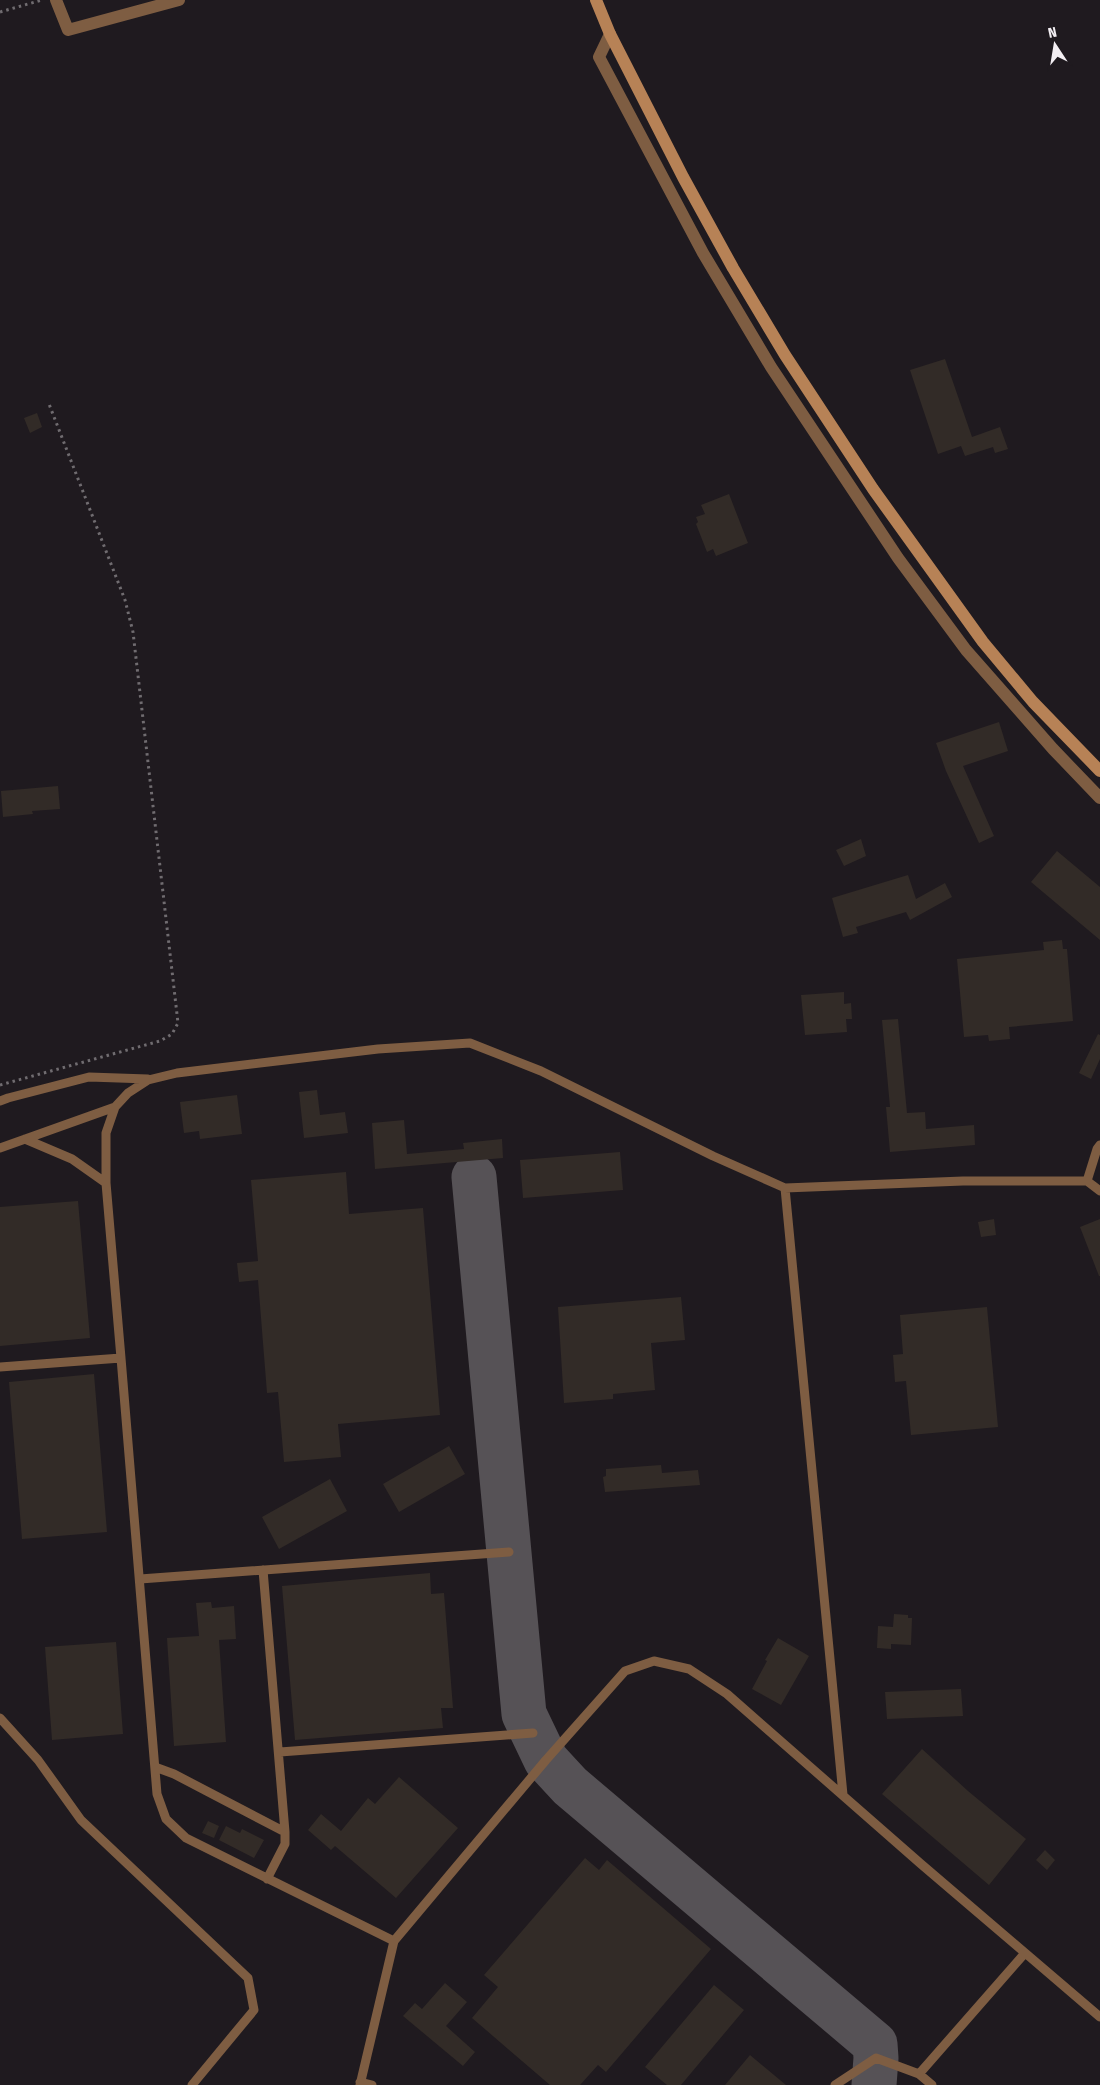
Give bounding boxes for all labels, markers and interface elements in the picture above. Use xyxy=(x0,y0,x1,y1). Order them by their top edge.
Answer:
north arrow xyxy=(1030,20,1080,70)
text: N xyxy=(1047,24,1058,42)

